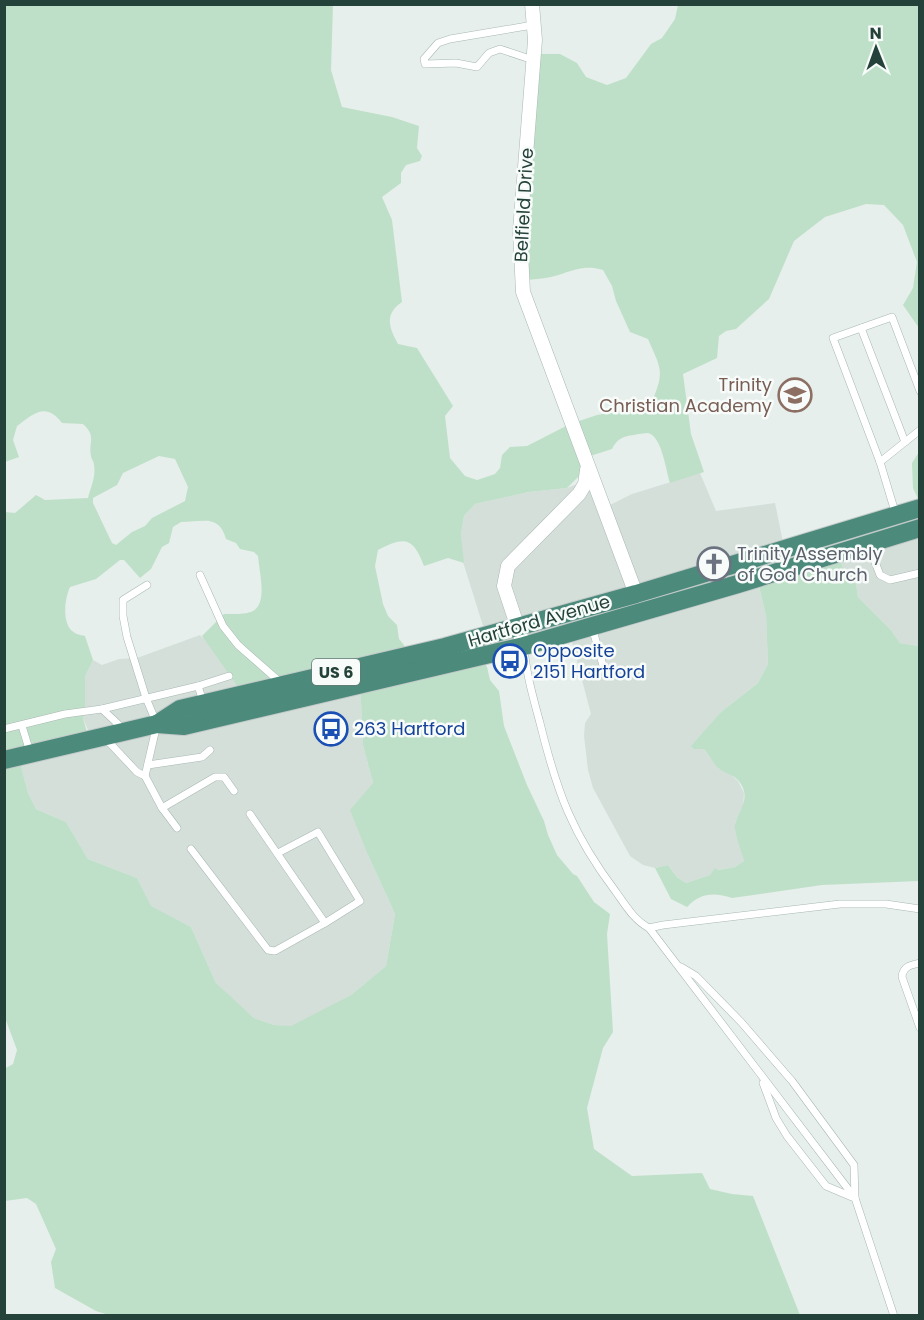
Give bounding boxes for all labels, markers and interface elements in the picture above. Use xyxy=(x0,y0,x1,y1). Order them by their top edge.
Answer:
north arrow xyxy=(846,18,906,78)
text: N xyxy=(870,22,882,45)
street label: Belfield Drive xyxy=(508,147,539,263)
place label: Trinity Christian Academy xyxy=(599,372,772,418)
school or university icon: Trinity Christian Academy xyxy=(777,377,813,413)
place label: Trinity Assembly of God Church xyxy=(737,541,883,587)
church icon: Trinity Assembly of God Church xyxy=(696,546,732,582)
street label: Hartford Avenue xyxy=(465,588,613,653)
place label: Opposite 2151 Hartford xyxy=(533,638,645,684)
bus stop icon: Opposite 2151 Hartford xyxy=(492,643,528,679)
road number: US 6 xyxy=(312,659,360,685)
bus stop icon: 263 Hartford xyxy=(313,711,349,747)
place label: 263 Hartford xyxy=(354,716,465,741)

